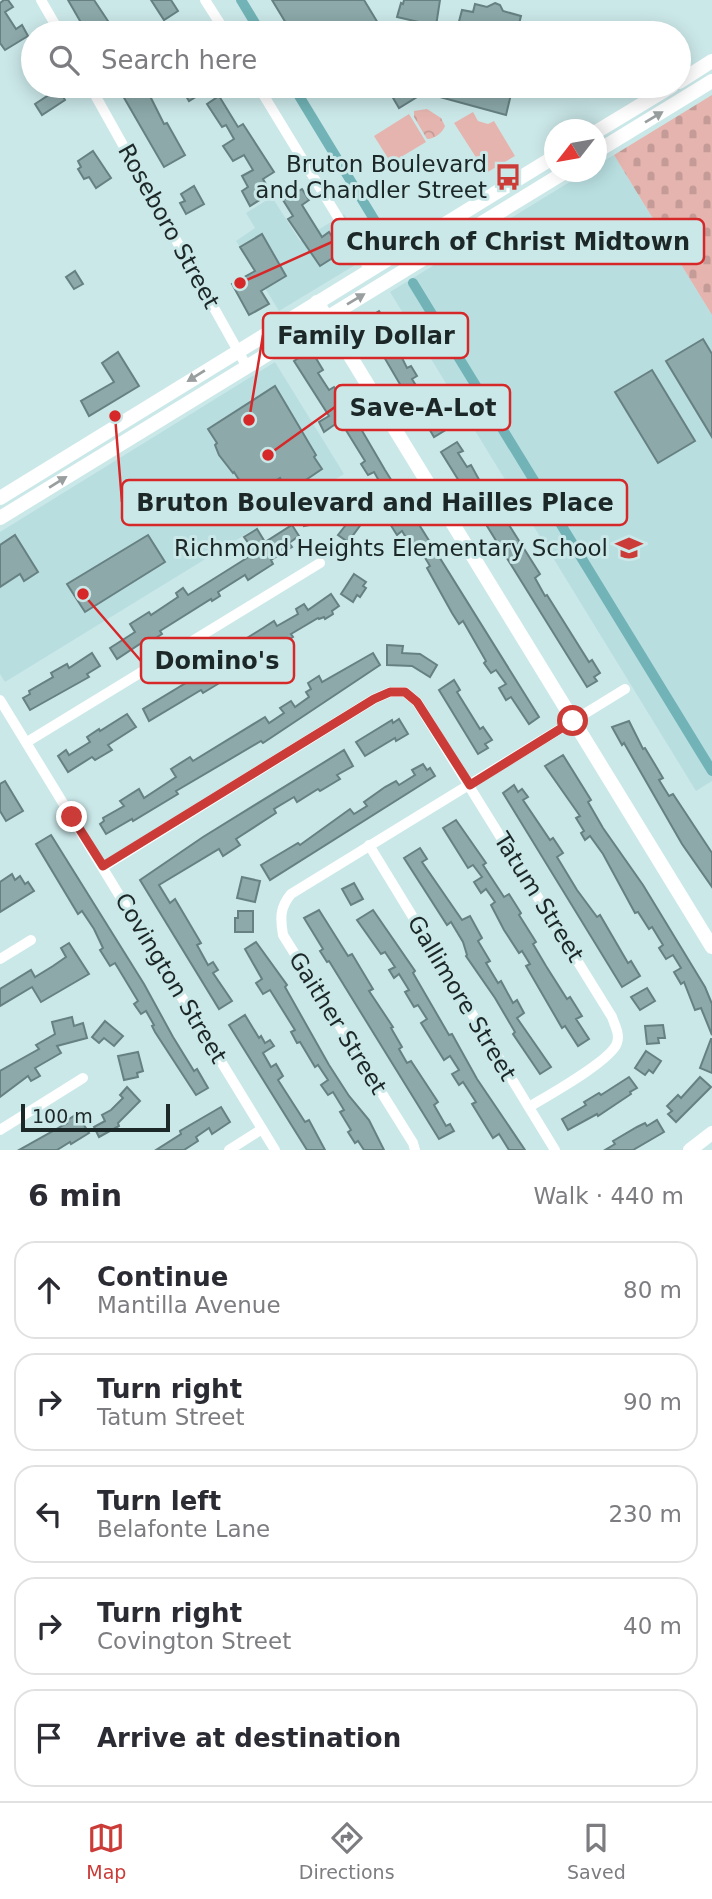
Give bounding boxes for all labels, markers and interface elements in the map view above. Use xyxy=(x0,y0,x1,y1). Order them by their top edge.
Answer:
search box xyxy=(21,21,691,98)
icon: search xyxy=(45,41,83,79)
text: Search here xyxy=(101,45,257,75)
one-way arrow xyxy=(645,110,664,123)
north arrow xyxy=(544,119,607,182)
street label: Roseboro Street xyxy=(113,139,225,313)
place label: Bruton Boulevard and Chandler Street xyxy=(255,151,487,203)
bus stop icon: Bruton Boulevard and Chandler Street xyxy=(493,162,523,192)
callout: Church of Christ Midtown xyxy=(332,219,704,264)
text: Church of Christ Midtown xyxy=(346,228,690,256)
one-way arrow xyxy=(347,292,366,305)
callout: Family Dollar xyxy=(263,313,468,358)
text: Family Dollar xyxy=(277,322,455,350)
one-way arrow xyxy=(187,370,206,382)
callout: Save-A-Lot xyxy=(335,385,510,430)
text: Save-A-Lot xyxy=(349,394,497,422)
one-way arrow xyxy=(49,476,68,489)
callout: Bruton Boulevard and Hailles Place xyxy=(122,480,627,525)
text: Bruton Boulevard and Hailles Place xyxy=(136,489,614,517)
school or university icon: Richmond Heights Elementary School xyxy=(614,533,644,563)
place label: Richmond Heights Elementary School xyxy=(174,535,608,561)
callout: Domino's xyxy=(141,638,294,683)
text: Domino's xyxy=(155,647,279,675)
route start xyxy=(557,705,588,736)
route end xyxy=(56,801,87,832)
street label: Tatum Street xyxy=(488,827,589,966)
street label: Covington Street xyxy=(110,888,232,1068)
street label: Gallimore Street xyxy=(402,911,522,1085)
street label: Gaither Street xyxy=(284,947,392,1099)
scale bar xyxy=(21,1101,170,1133)
text: 100 m xyxy=(32,1105,93,1127)
text: 6 min xyxy=(28,1178,122,1213)
text: Walk · 440 m xyxy=(533,1183,684,1209)
text: Continue xyxy=(97,1262,228,1292)
icon: ahead xyxy=(30,1271,68,1309)
text: 80 m xyxy=(623,1277,682,1303)
text: Mantilla Avenue xyxy=(97,1292,281,1318)
text: Turn right xyxy=(97,1374,242,1404)
icon: right xyxy=(30,1383,68,1421)
text: 90 m xyxy=(623,1389,682,1415)
text: Tatum Street xyxy=(97,1404,245,1430)
text: Turn left xyxy=(97,1486,221,1516)
icon: left xyxy=(30,1495,68,1533)
text: 230 m xyxy=(608,1501,682,1527)
text: Belafonte Lane xyxy=(97,1516,270,1542)
text: Turn right xyxy=(97,1598,242,1628)
icon: right xyxy=(30,1607,68,1645)
text: 40 m xyxy=(623,1613,682,1639)
text: Covington Street xyxy=(97,1628,291,1654)
icon: arrive xyxy=(30,1719,68,1757)
text: Arrive at destination xyxy=(97,1723,401,1753)
tab: Map xyxy=(86,1819,126,1883)
tab: Directions xyxy=(299,1819,395,1883)
tab: Saved xyxy=(567,1819,626,1883)

